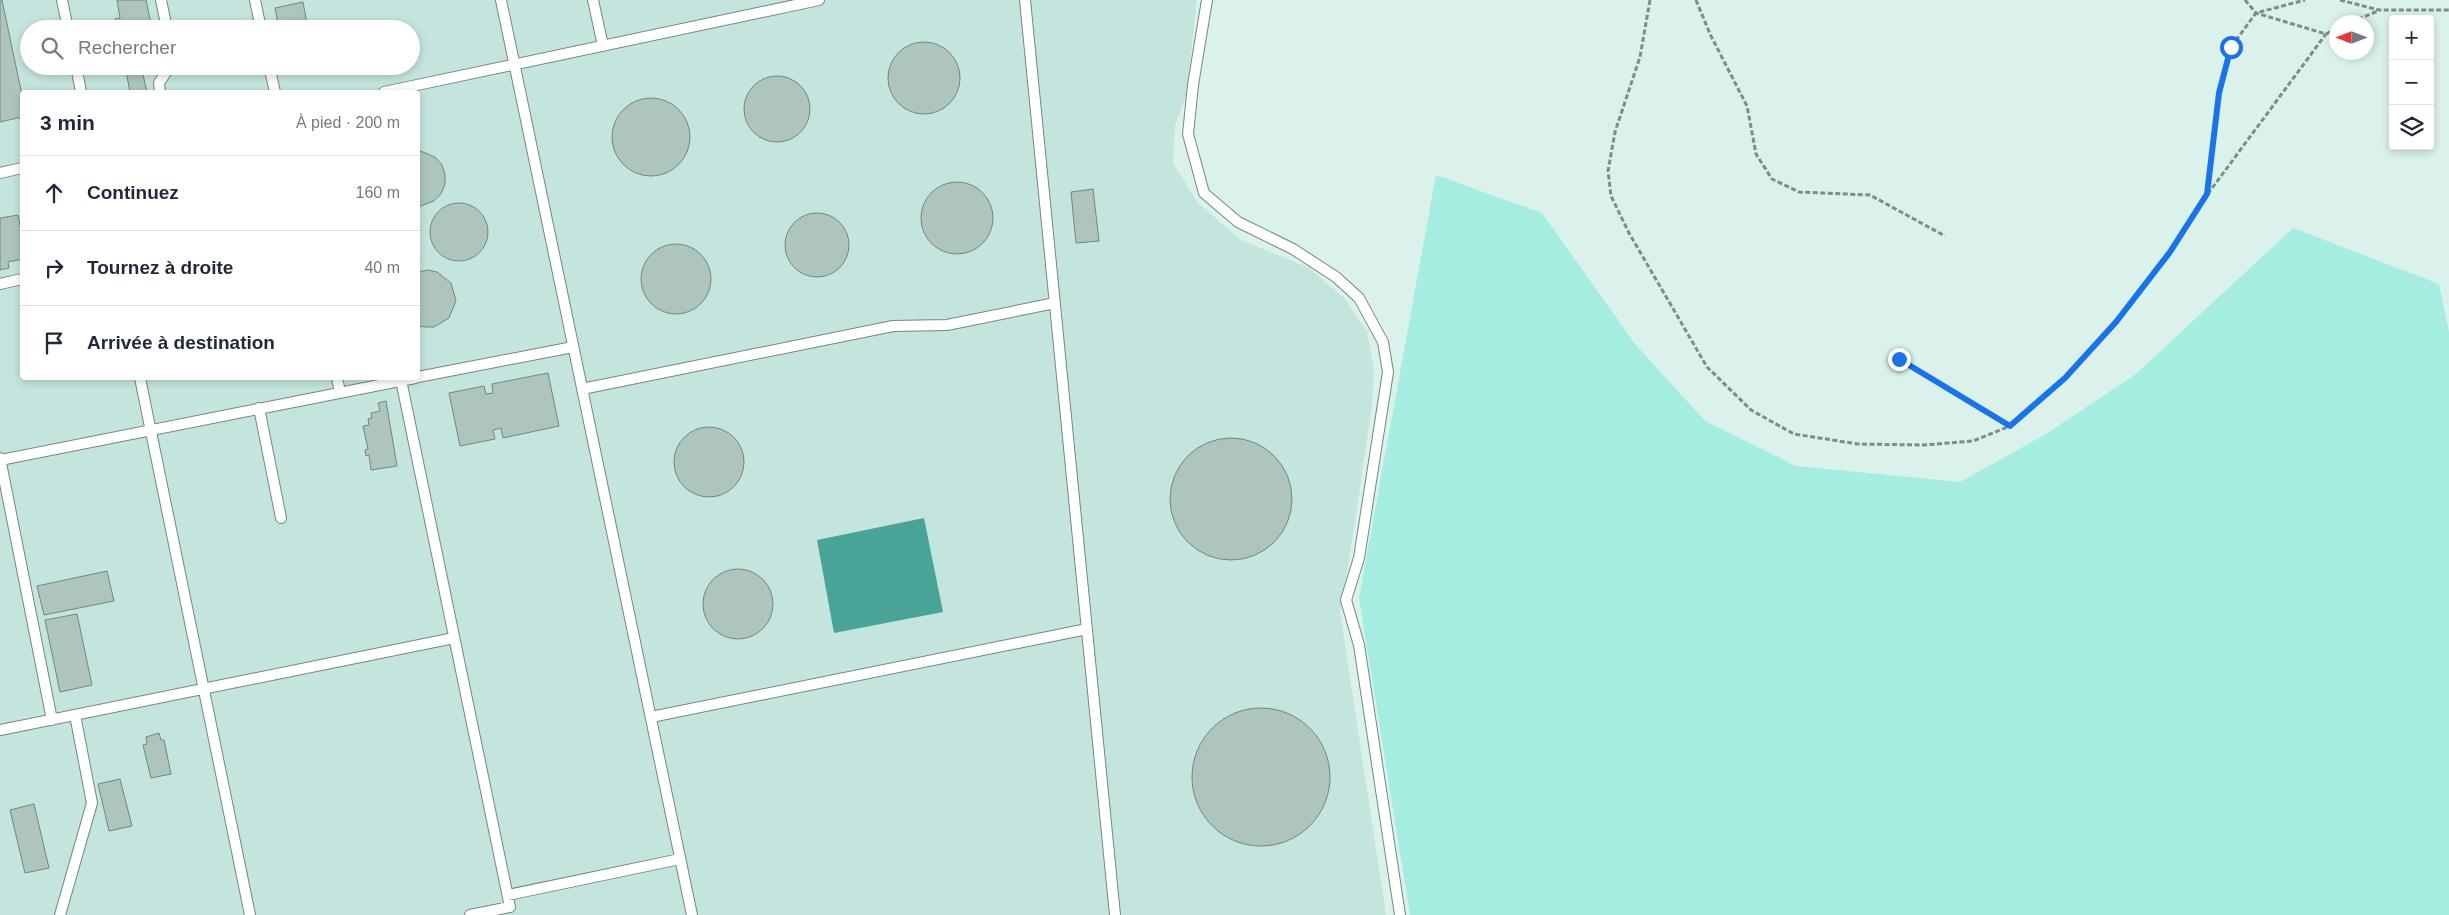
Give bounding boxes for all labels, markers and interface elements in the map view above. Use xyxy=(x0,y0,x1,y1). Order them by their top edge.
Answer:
north arrow xyxy=(2329,15,2374,60)
map controls xyxy=(2389,15,2434,150)
button: + xyxy=(2389,15,2434,60)
search box xyxy=(20,20,420,75)
icon: search xyxy=(38,34,66,62)
route start xyxy=(2220,36,2243,59)
text: Rechercher xyxy=(78,37,176,58)
button: − xyxy=(2389,60,2434,105)
button: layers xyxy=(2389,105,2434,150)
text: 3 min xyxy=(40,111,95,134)
text: À pied · 200 m xyxy=(296,114,400,131)
icon: ahead xyxy=(40,179,68,207)
text: Continuez xyxy=(87,182,179,203)
text: 160 m xyxy=(356,184,400,201)
icon: right xyxy=(40,254,68,282)
text: Tournez à droite xyxy=(87,257,233,278)
text: 40 m xyxy=(364,259,400,276)
icon: arrive xyxy=(40,329,68,357)
text: Arrivée à destination xyxy=(87,332,275,353)
route end xyxy=(1888,348,1911,371)

